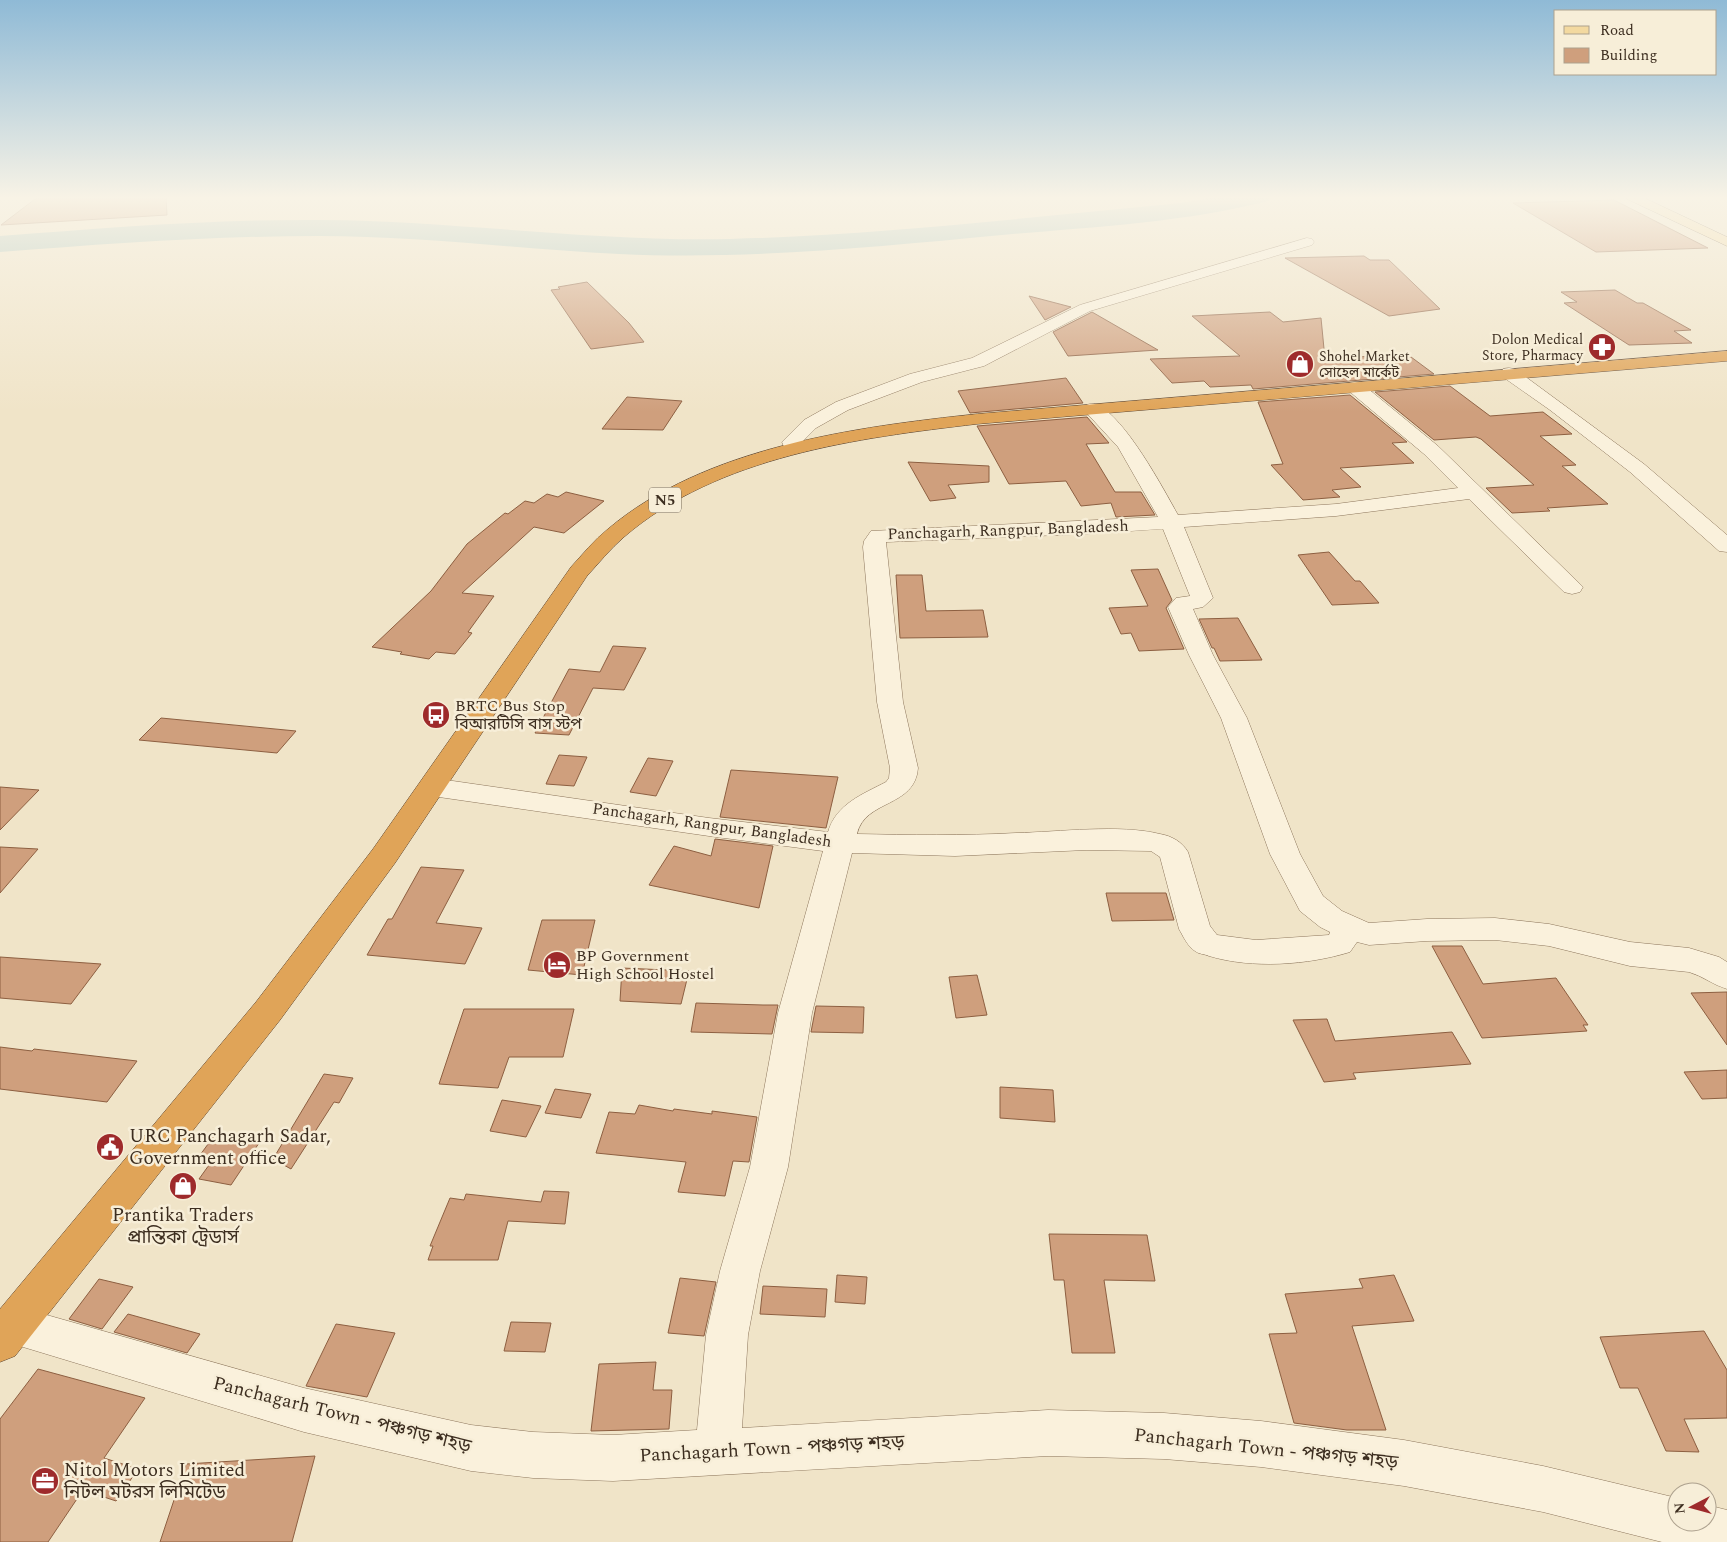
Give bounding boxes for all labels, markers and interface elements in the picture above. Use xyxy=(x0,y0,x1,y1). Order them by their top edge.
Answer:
legend xyxy=(1554,10,1717,75)
text: Road xyxy=(1600,19,1634,42)
text: Building xyxy=(1600,44,1657,67)
place label: Dolon Medical Store, Pharmacy xyxy=(1482,329,1584,366)
pharmacy icon: Dolon Medical Store, Pharmacy xyxy=(1587,332,1617,362)
place label: Shohel Market সোহেল মার্কেট xyxy=(1319,346,1410,383)
shop icon: Shohel Market সোহেল মার্কেট xyxy=(1285,349,1315,379)
road number: N5 xyxy=(649,488,681,512)
street label: Panchagarh, Rangpur, Bangladesh xyxy=(887,514,1129,546)
place label: BRTC Bus Stop বিআরটিসি বাস স্টপ xyxy=(454,694,582,736)
bus stop icon: BRTC Bus Stop বিআরটিসি বাস স্টপ xyxy=(421,700,451,730)
street label: Panchagarh, Rangpur, Bangladesh xyxy=(591,796,833,854)
place label: BP Government High School Hostel xyxy=(576,944,714,986)
hotel icon: BP Government High School Hostel xyxy=(542,950,572,980)
place label: URC Panchagarh Sadar, Government office xyxy=(129,1122,331,1173)
public building icon: URC Panchagarh Sadar, Government office xyxy=(95,1132,125,1162)
shop icon: Prantika Traders প্রান্তিকা ট্রেডার্স xyxy=(168,1171,198,1201)
place label: Prantika Traders প্রান্তিকা ট্রেডার্স xyxy=(112,1201,254,1252)
street label: Panchagarh Town - পঞ্চগড় শহড় xyxy=(210,1369,475,1461)
street label: Panchagarh Town - পঞ্চগড় শহড় xyxy=(1133,1421,1400,1477)
street label: Panchagarh Town - পঞ্চগড় শহড় xyxy=(639,1428,906,1470)
place label: Nitol Motors Limited নিটল মটরস লিমিটেড xyxy=(63,1456,245,1507)
office icon: Nitol Motors Limited নিটল মটরস লিমিটেড xyxy=(30,1466,60,1496)
north arrow xyxy=(1667,1482,1717,1532)
text: N xyxy=(1669,1502,1691,1515)

